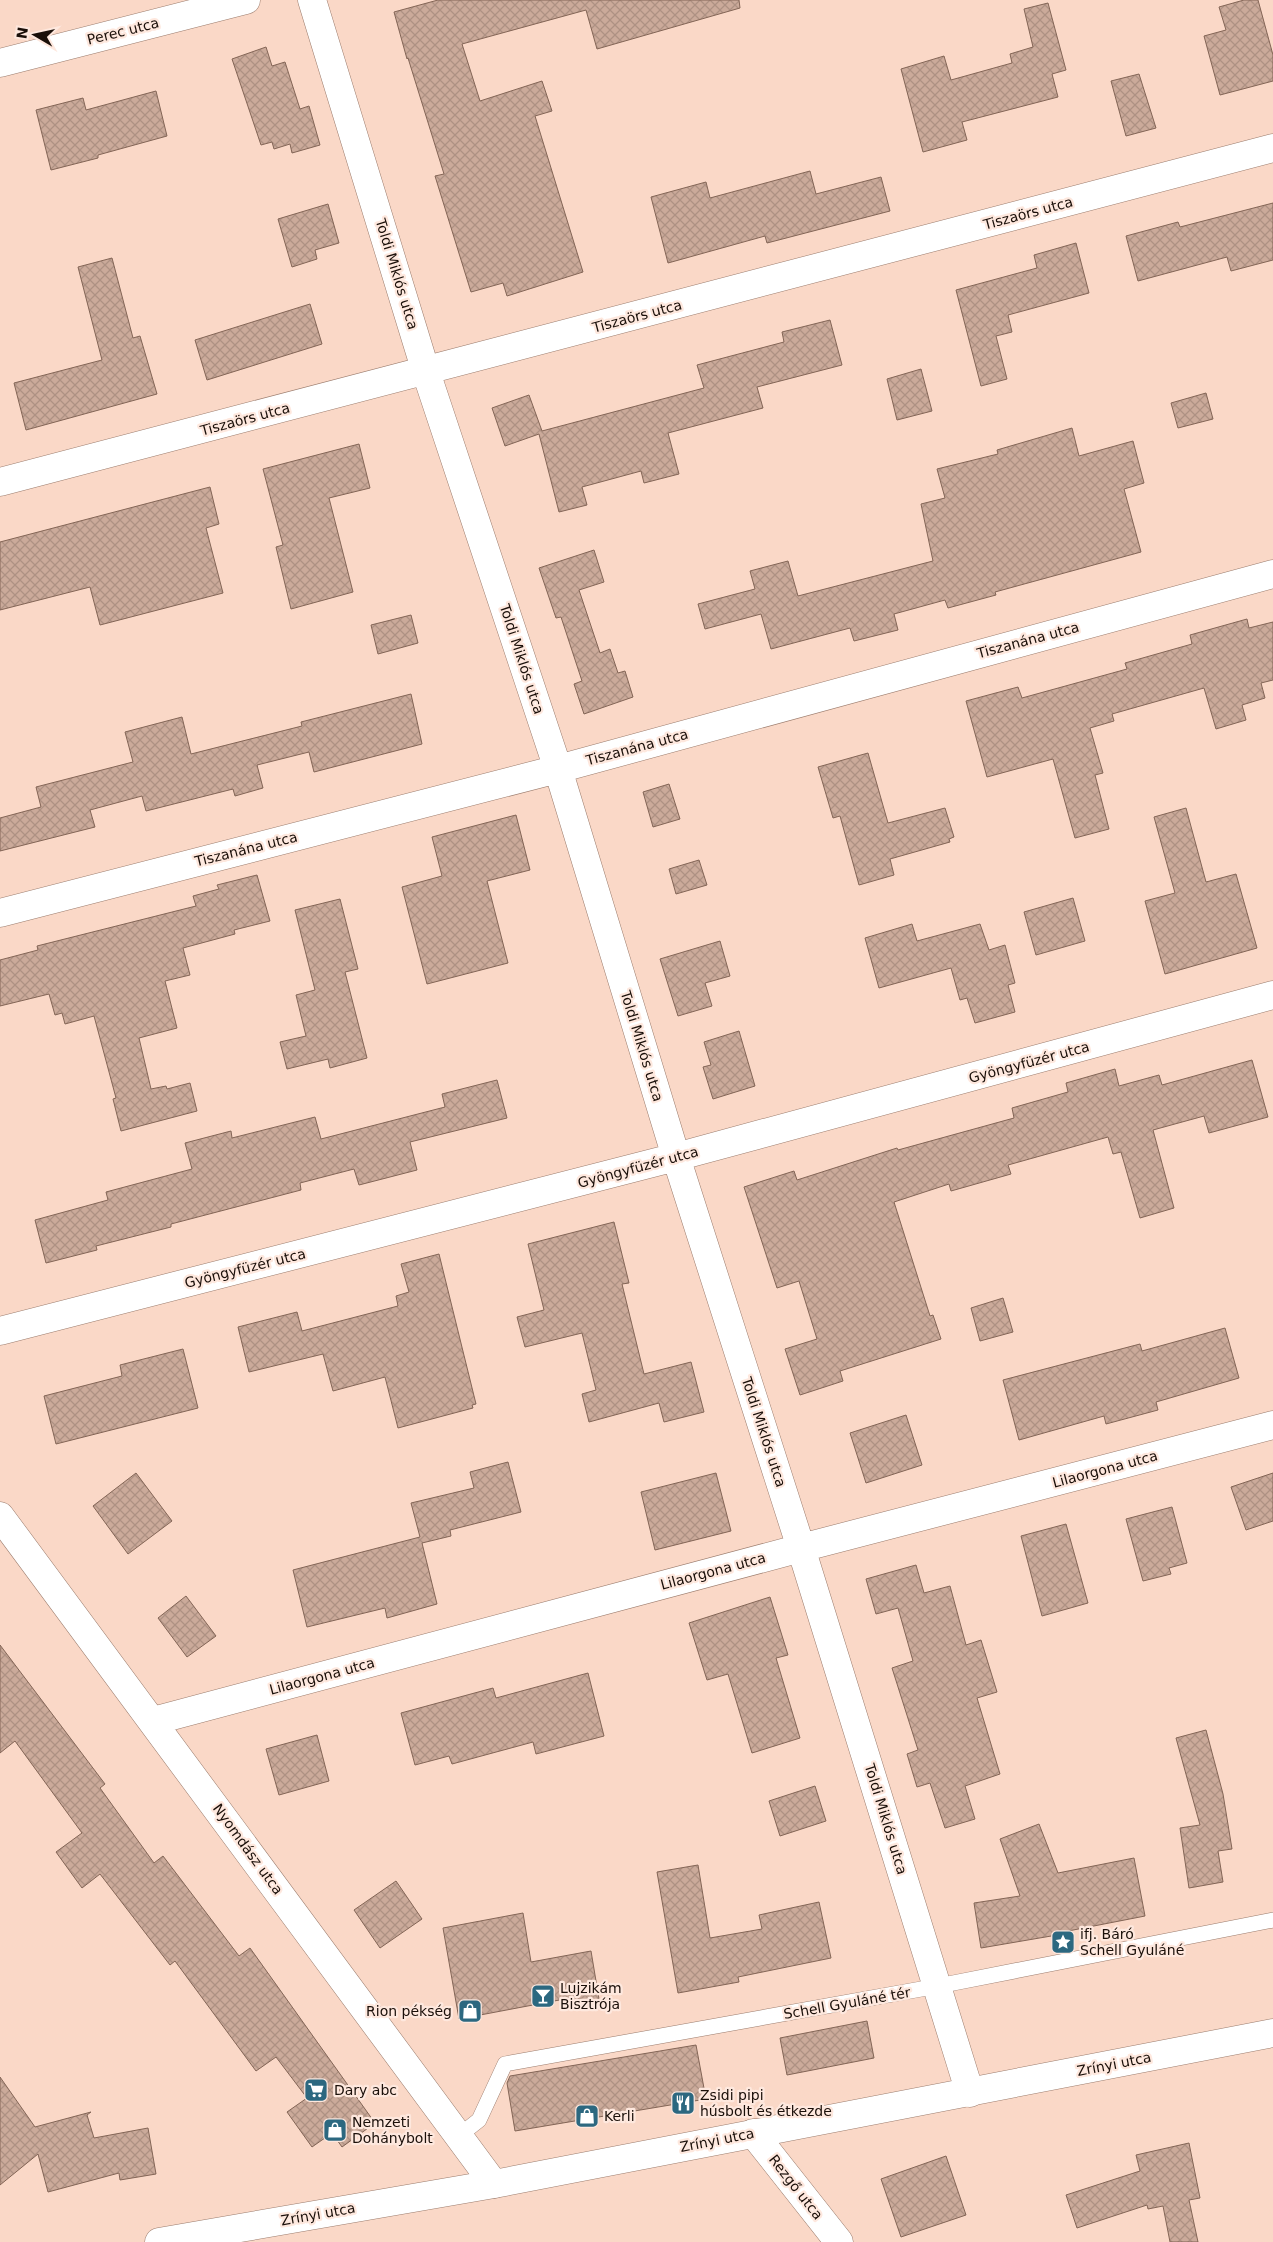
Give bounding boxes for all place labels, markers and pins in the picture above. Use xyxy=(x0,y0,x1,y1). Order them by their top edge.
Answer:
place label: ifj. Báró Schell Gyuláné xyxy=(1080,1926,1184,1958)
place icon: ifj. Báró Schell Gyuláné xyxy=(1050,1929,1076,1955)
place label: Lujzikám Bisztrója xyxy=(560,1980,622,2012)
bar icon: Lujzikám Bisztrója xyxy=(530,1983,556,2009)
shop icon: Rion pékség xyxy=(457,1998,483,2024)
place label: Rion pékség xyxy=(366,2003,452,2019)
supermarket icon: Dary abc xyxy=(303,2077,329,2103)
place label: Dary abc xyxy=(334,2082,397,2098)
place label: Zsidi pipi húsbolt és étkezde xyxy=(700,2087,832,2119)
restaurant icon: Zsidi pipi húsbolt és étkezde xyxy=(670,2090,696,2116)
shop icon: Kerli xyxy=(574,2103,600,2129)
place label: Kerli xyxy=(604,2108,635,2124)
place label: Nemzeti Dohánybolt xyxy=(352,2114,433,2146)
shop icon: Nemzeti Dohánybolt xyxy=(322,2117,348,2143)

